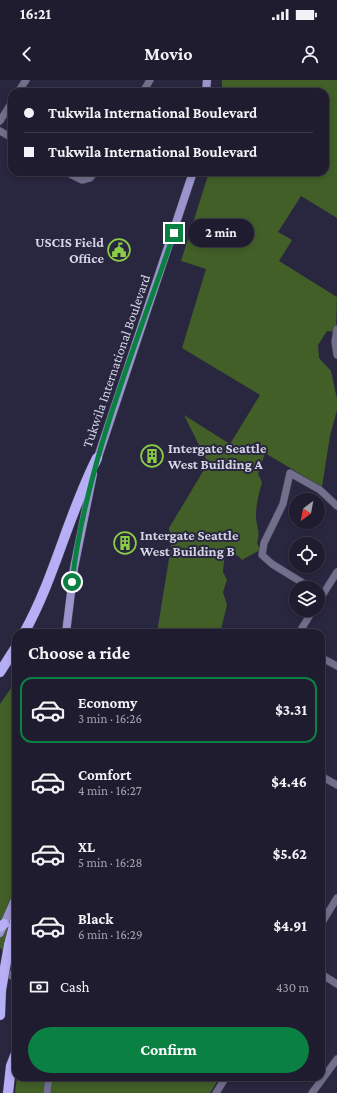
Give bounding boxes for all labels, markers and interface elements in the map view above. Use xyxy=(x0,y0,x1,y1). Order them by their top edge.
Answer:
text: 16:21 xyxy=(20,6,51,22)
icon: back xyxy=(16,43,38,65)
icon: person xyxy=(299,43,321,65)
text: Movio xyxy=(144,44,193,64)
text: Tukwila International Boulevard xyxy=(48,105,257,121)
text: Tukwila International Boulevard xyxy=(48,144,257,160)
callout: 2 min xyxy=(188,219,254,247)
route end xyxy=(165,224,183,242)
text: 2 min xyxy=(205,225,237,240)
place label: USCIS Field Office xyxy=(35,234,104,266)
public building icon: USCIS Field Office xyxy=(106,237,132,263)
street label: Tukwila International Boulevard xyxy=(79,272,153,450)
place label: Intergate Seattle West Building A xyxy=(167,440,267,472)
building icon: Intergate Seattle West Building A xyxy=(139,443,165,469)
north arrow xyxy=(289,493,325,529)
map controls xyxy=(289,493,325,617)
place label: Intergate Seattle West Building B xyxy=(139,527,239,559)
building icon: Intergate Seattle West Building B xyxy=(112,530,138,556)
button: locate xyxy=(289,537,325,573)
route start xyxy=(63,573,81,591)
button: layers xyxy=(289,581,325,617)
text: Choose a ride xyxy=(28,643,130,663)
icon: car xyxy=(30,692,66,728)
text: Economy xyxy=(78,695,137,711)
text: $3.31 xyxy=(275,702,307,718)
text: 3 min · 16:26 xyxy=(78,711,142,726)
icon: car xyxy=(30,764,66,800)
text: Comfort xyxy=(78,767,132,783)
text: $4.46 xyxy=(271,774,307,790)
text: 4 min · 16:27 xyxy=(78,783,142,798)
icon: car xyxy=(30,836,66,872)
text: XL xyxy=(78,839,95,855)
text: $5.62 xyxy=(273,846,307,862)
text: 5 min · 16:28 xyxy=(78,855,142,870)
icon: car xyxy=(30,908,66,944)
text: Black xyxy=(78,911,113,927)
text: $4.91 xyxy=(274,918,307,934)
text: 6 min · 16:29 xyxy=(78,927,143,942)
icon: cash xyxy=(28,976,50,998)
text: Cash xyxy=(60,979,90,995)
text: 430 m xyxy=(276,980,309,995)
button: Confirm xyxy=(28,1027,309,1073)

